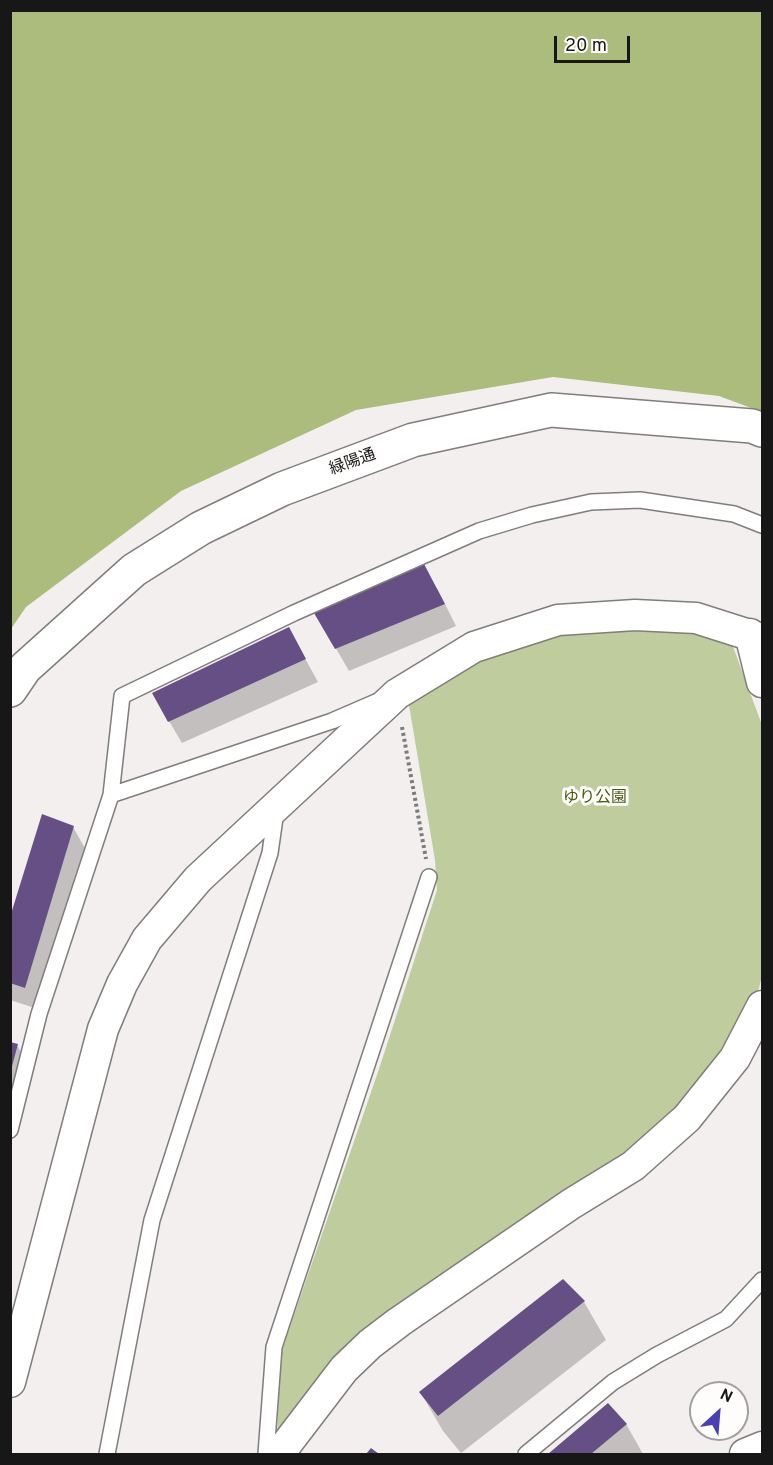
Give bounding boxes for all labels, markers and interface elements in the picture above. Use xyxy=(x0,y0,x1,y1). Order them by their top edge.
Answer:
scale bar xyxy=(557,24,634,62)
text: 20 m xyxy=(565,35,607,58)
street label: 緑陽通 xyxy=(327,446,379,480)
park label: ゆり公園 xyxy=(563,789,627,809)
north arrow xyxy=(689,1381,749,1441)
text: N xyxy=(716,1385,736,1408)

